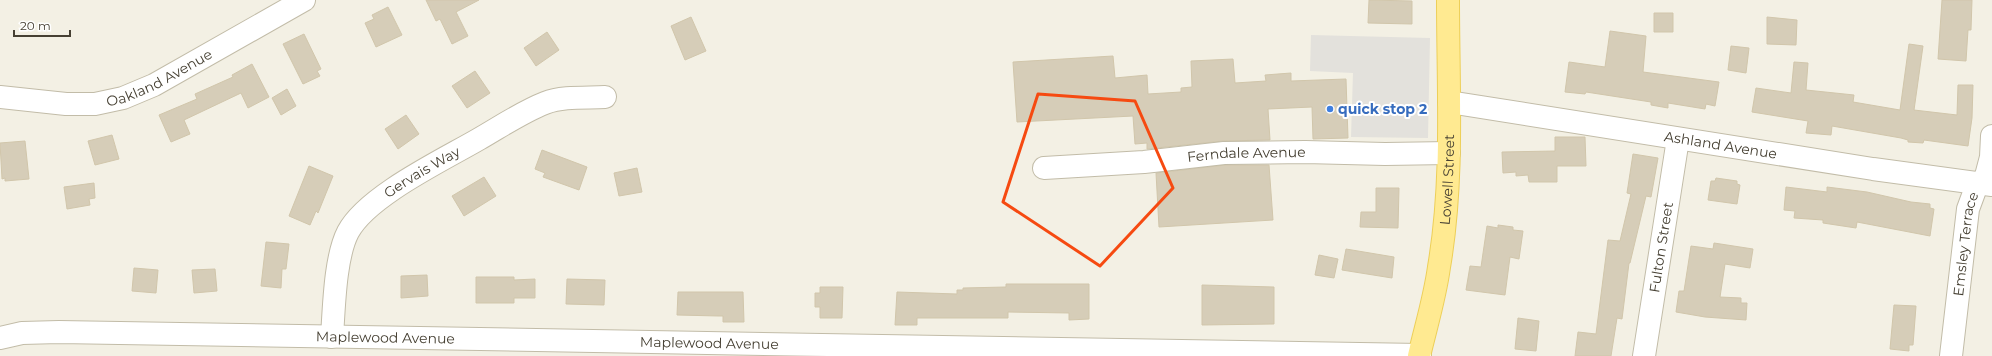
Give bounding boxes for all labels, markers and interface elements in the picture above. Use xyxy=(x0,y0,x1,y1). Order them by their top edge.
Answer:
scale bar xyxy=(14,12,70,38)
text: 20 m xyxy=(20,18,51,33)
street label: Oakland Avenue xyxy=(104,45,215,110)
place label: quick stop 2 xyxy=(1338,100,1427,118)
marker: quick stop 2 xyxy=(1325,104,1335,114)
street label: Ashland Avenue xyxy=(1663,127,1778,163)
street label: Lowell Street xyxy=(1436,134,1458,226)
street label: Gervais Way xyxy=(380,142,464,202)
street label: Ferndale Avenue xyxy=(1186,143,1306,166)
street label: Emsley Terrace xyxy=(1949,189,1983,297)
street label: Fulton Street xyxy=(1645,200,1677,294)
street label: Maplewood Avenue xyxy=(316,327,455,348)
street label: Maplewood Avenue xyxy=(640,333,779,353)

